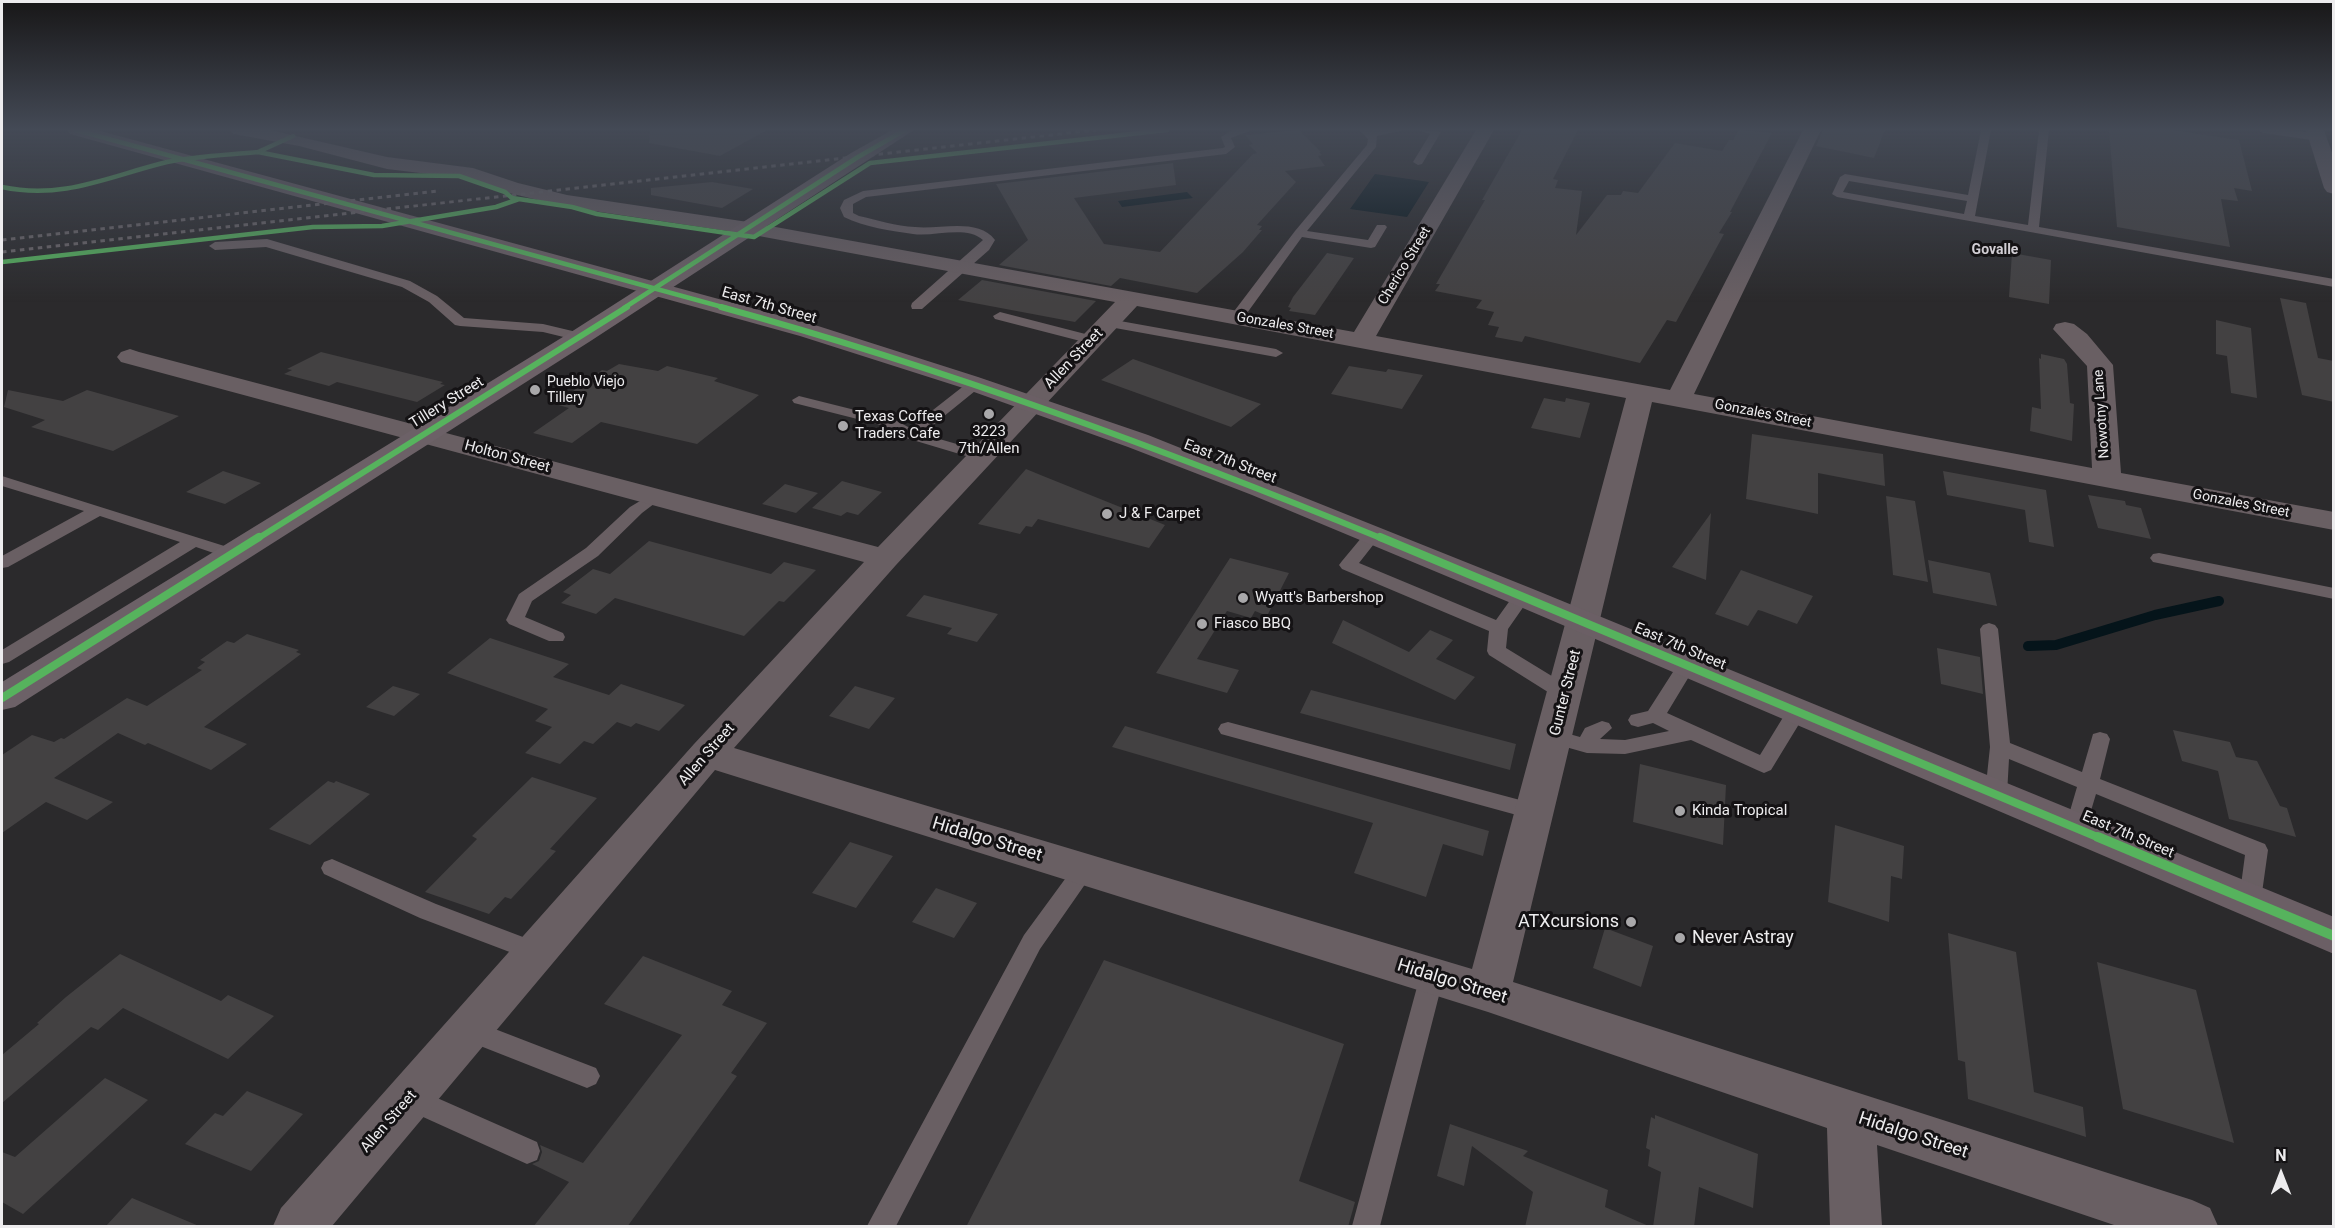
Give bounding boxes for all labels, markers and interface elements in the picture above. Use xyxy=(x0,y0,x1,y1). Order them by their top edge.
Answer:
street label: Cherico Street xyxy=(1375,224,1435,308)
district label: Govalle xyxy=(1972,242,2018,258)
street label: East 7th Street xyxy=(719,284,819,328)
street label: Gonzales Street xyxy=(1235,309,1335,343)
street label: Allen Street xyxy=(1041,325,1107,393)
street label: Nowotny Lane xyxy=(2091,369,2113,459)
street label: Tillery Street xyxy=(407,373,487,433)
place label: Pueblo Viejo Tillery xyxy=(547,374,625,406)
marker: Pueblo Viejo Tillery xyxy=(528,383,542,397)
street label: Gonzales Street xyxy=(1713,396,1813,432)
marker: 3223 7th/Allen xyxy=(982,407,996,421)
place label: Texas Coffee Traders Cafe xyxy=(855,408,943,443)
marker: Texas Coffee Traders Cafe xyxy=(836,419,850,433)
place label: 3223 7th/Allen xyxy=(958,423,1020,458)
street label: East 7th Street xyxy=(1181,436,1279,488)
street label: Holton Street xyxy=(462,437,552,477)
street label: Gonzales Street xyxy=(2191,486,2291,522)
place label: J & F Carpet xyxy=(1119,505,1200,523)
marker: J & F Carpet xyxy=(1100,507,1114,521)
place label: Wyatt's Barbershop xyxy=(1255,589,1384,607)
marker: Wyatt's Barbershop xyxy=(1236,591,1250,605)
place label: Fiasco BBQ xyxy=(1214,615,1291,633)
marker: Fiasco BBQ xyxy=(1195,617,1209,631)
street label: East 7th Street xyxy=(1631,620,1729,674)
street label: Gunter Street xyxy=(1547,648,1585,738)
street label: Allen Street xyxy=(675,720,739,790)
place label: Kinda Tropical xyxy=(1692,802,1787,820)
marker: Kinda Tropical xyxy=(1673,804,1687,818)
street label: East 7th Street xyxy=(2079,808,2177,862)
street label: Hidalgo Street xyxy=(929,813,1045,867)
place label: ATXcursions xyxy=(1518,911,1619,933)
marker: ATXcursions xyxy=(1624,915,1638,929)
place label: Never Astray xyxy=(1692,927,1794,949)
marker: Never Astray xyxy=(1673,931,1687,945)
street label: Hidalgo Street xyxy=(1394,955,1510,1009)
street label: Allen Street xyxy=(357,1087,421,1157)
street label: Hidalgo Street xyxy=(1856,1108,1970,1164)
north arrow xyxy=(2251,1144,2311,1204)
text: N xyxy=(2275,1146,2287,1165)

